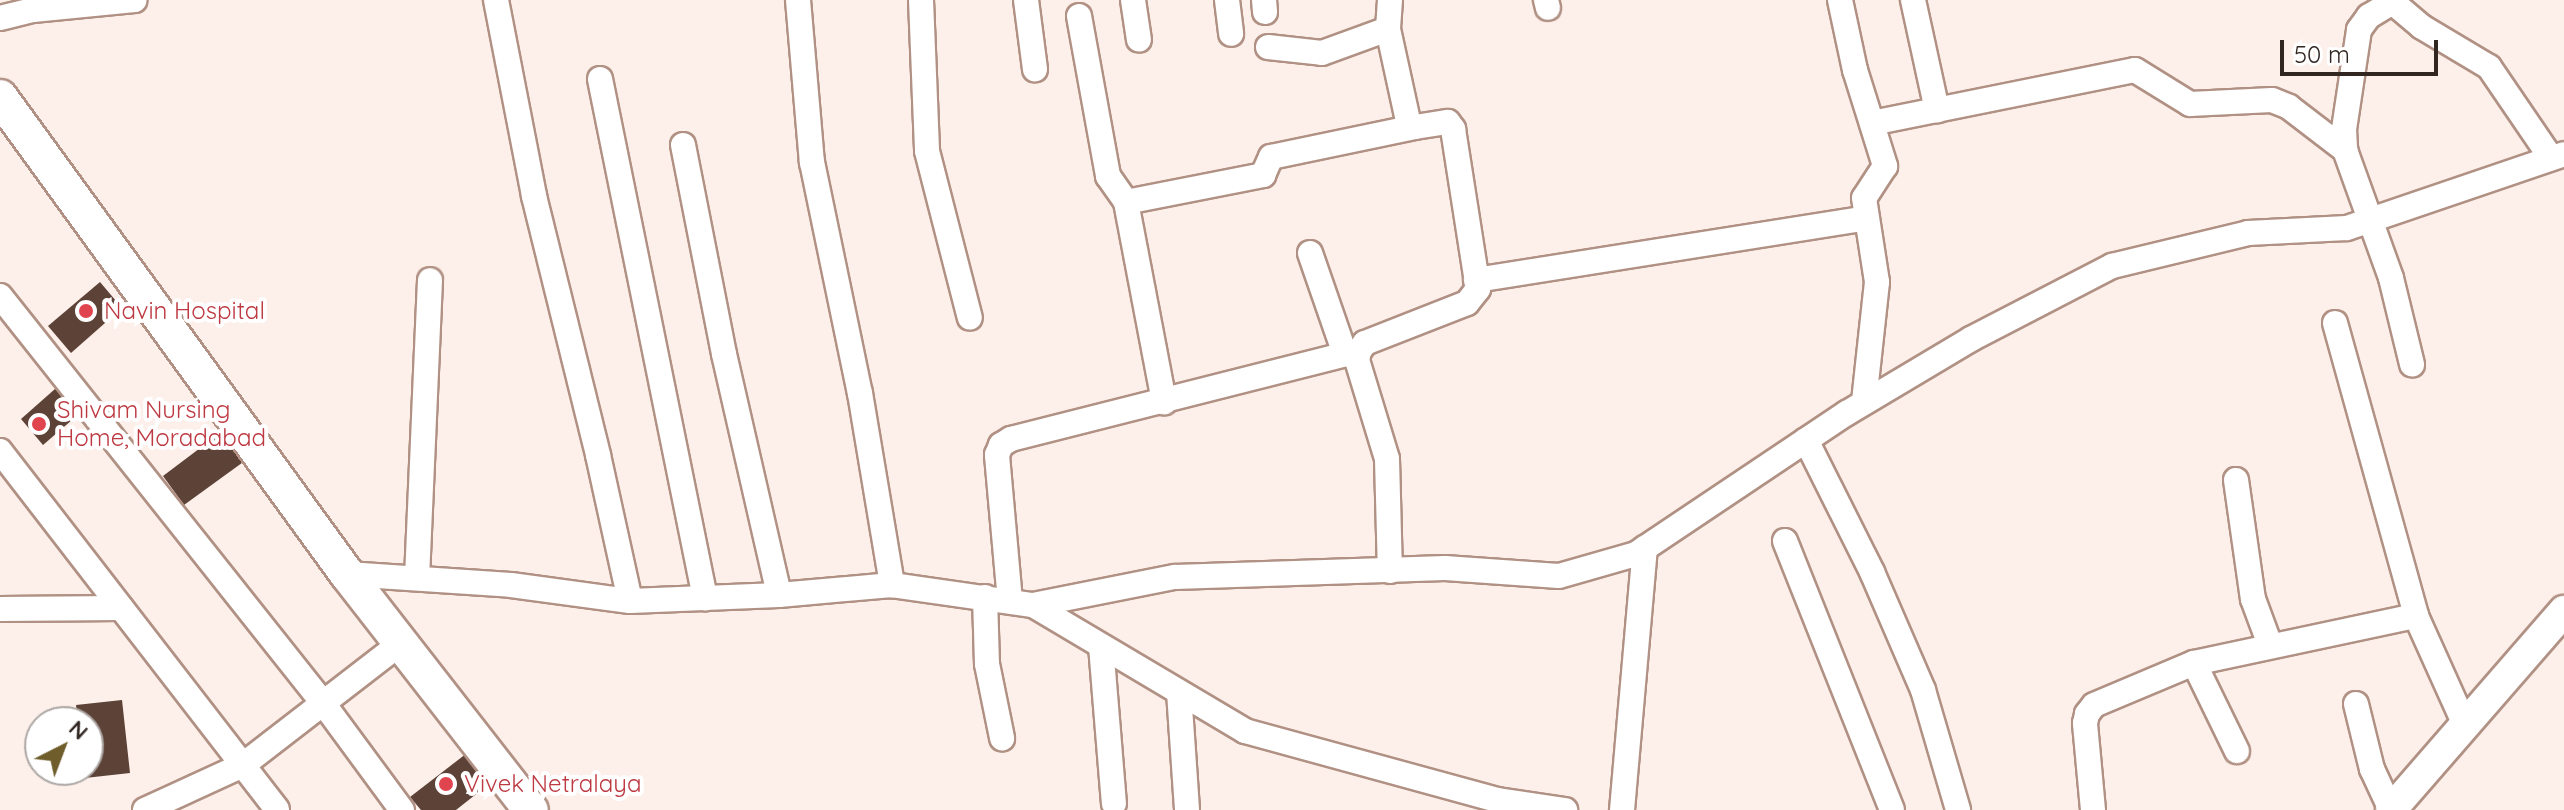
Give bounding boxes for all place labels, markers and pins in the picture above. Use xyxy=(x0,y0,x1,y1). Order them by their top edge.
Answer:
place label: Navin Hospital xyxy=(104,297,265,325)
marker: Navin Hospital xyxy=(75,300,97,322)
place label: Shivam Nursing Home, Moradabad xyxy=(57,396,266,452)
marker: Shivam Nursing Home, Moradabad xyxy=(28,413,50,435)
place label: Vivek Netralaya xyxy=(464,770,642,798)
marker: Vivek Netralaya xyxy=(435,773,457,795)

